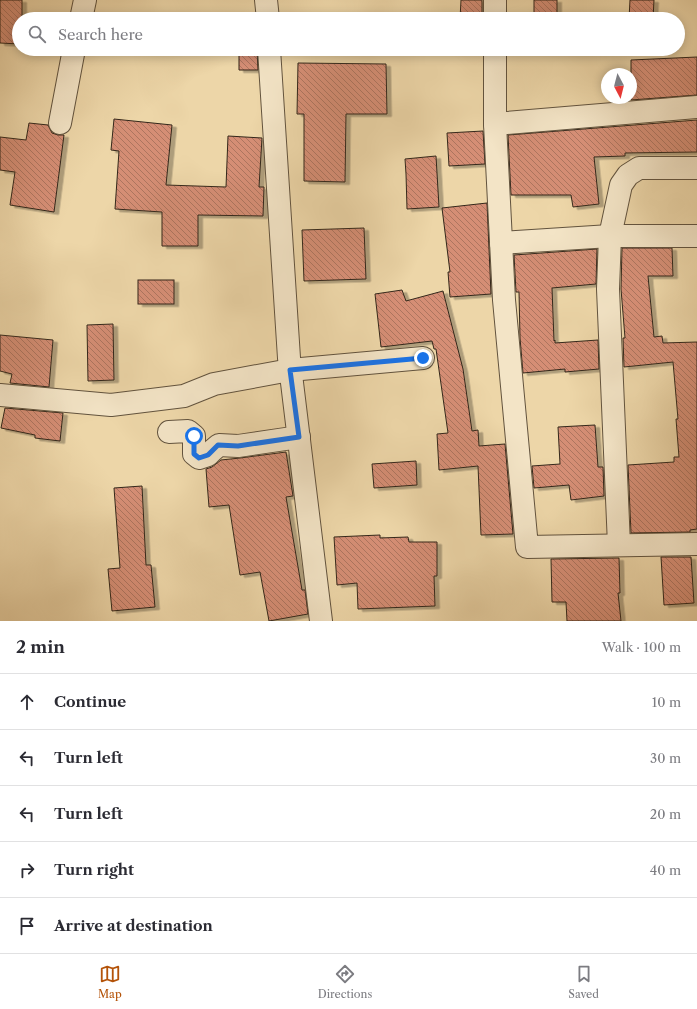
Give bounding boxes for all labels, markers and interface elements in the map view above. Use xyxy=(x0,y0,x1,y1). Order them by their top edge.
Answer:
search box xyxy=(12,12,685,56)
icon: search xyxy=(26,23,48,45)
text: Search here xyxy=(58,25,143,44)
north arrow xyxy=(601,68,637,104)
route end xyxy=(414,349,432,367)
route start xyxy=(185,427,203,445)
text: 2 min xyxy=(16,637,65,657)
text: Walk · 100 m xyxy=(602,639,681,655)
icon: ahead xyxy=(16,691,38,713)
text: Continue xyxy=(54,692,126,711)
text: 10 m xyxy=(652,694,681,710)
icon: left xyxy=(16,747,38,769)
text: Turn left xyxy=(54,748,123,767)
text: 30 m xyxy=(650,750,681,766)
icon: left xyxy=(16,803,38,825)
text: Turn left xyxy=(54,804,123,823)
text: 20 m xyxy=(650,806,681,822)
icon: right xyxy=(16,859,38,881)
text: Turn right xyxy=(54,860,134,879)
text: 40 m xyxy=(650,862,681,878)
icon: arrive xyxy=(16,915,38,937)
text: Arrive at destination xyxy=(54,916,213,935)
tab: Map xyxy=(98,963,122,1001)
tab: Directions xyxy=(318,963,372,1001)
tab: Saved xyxy=(568,963,599,1001)

